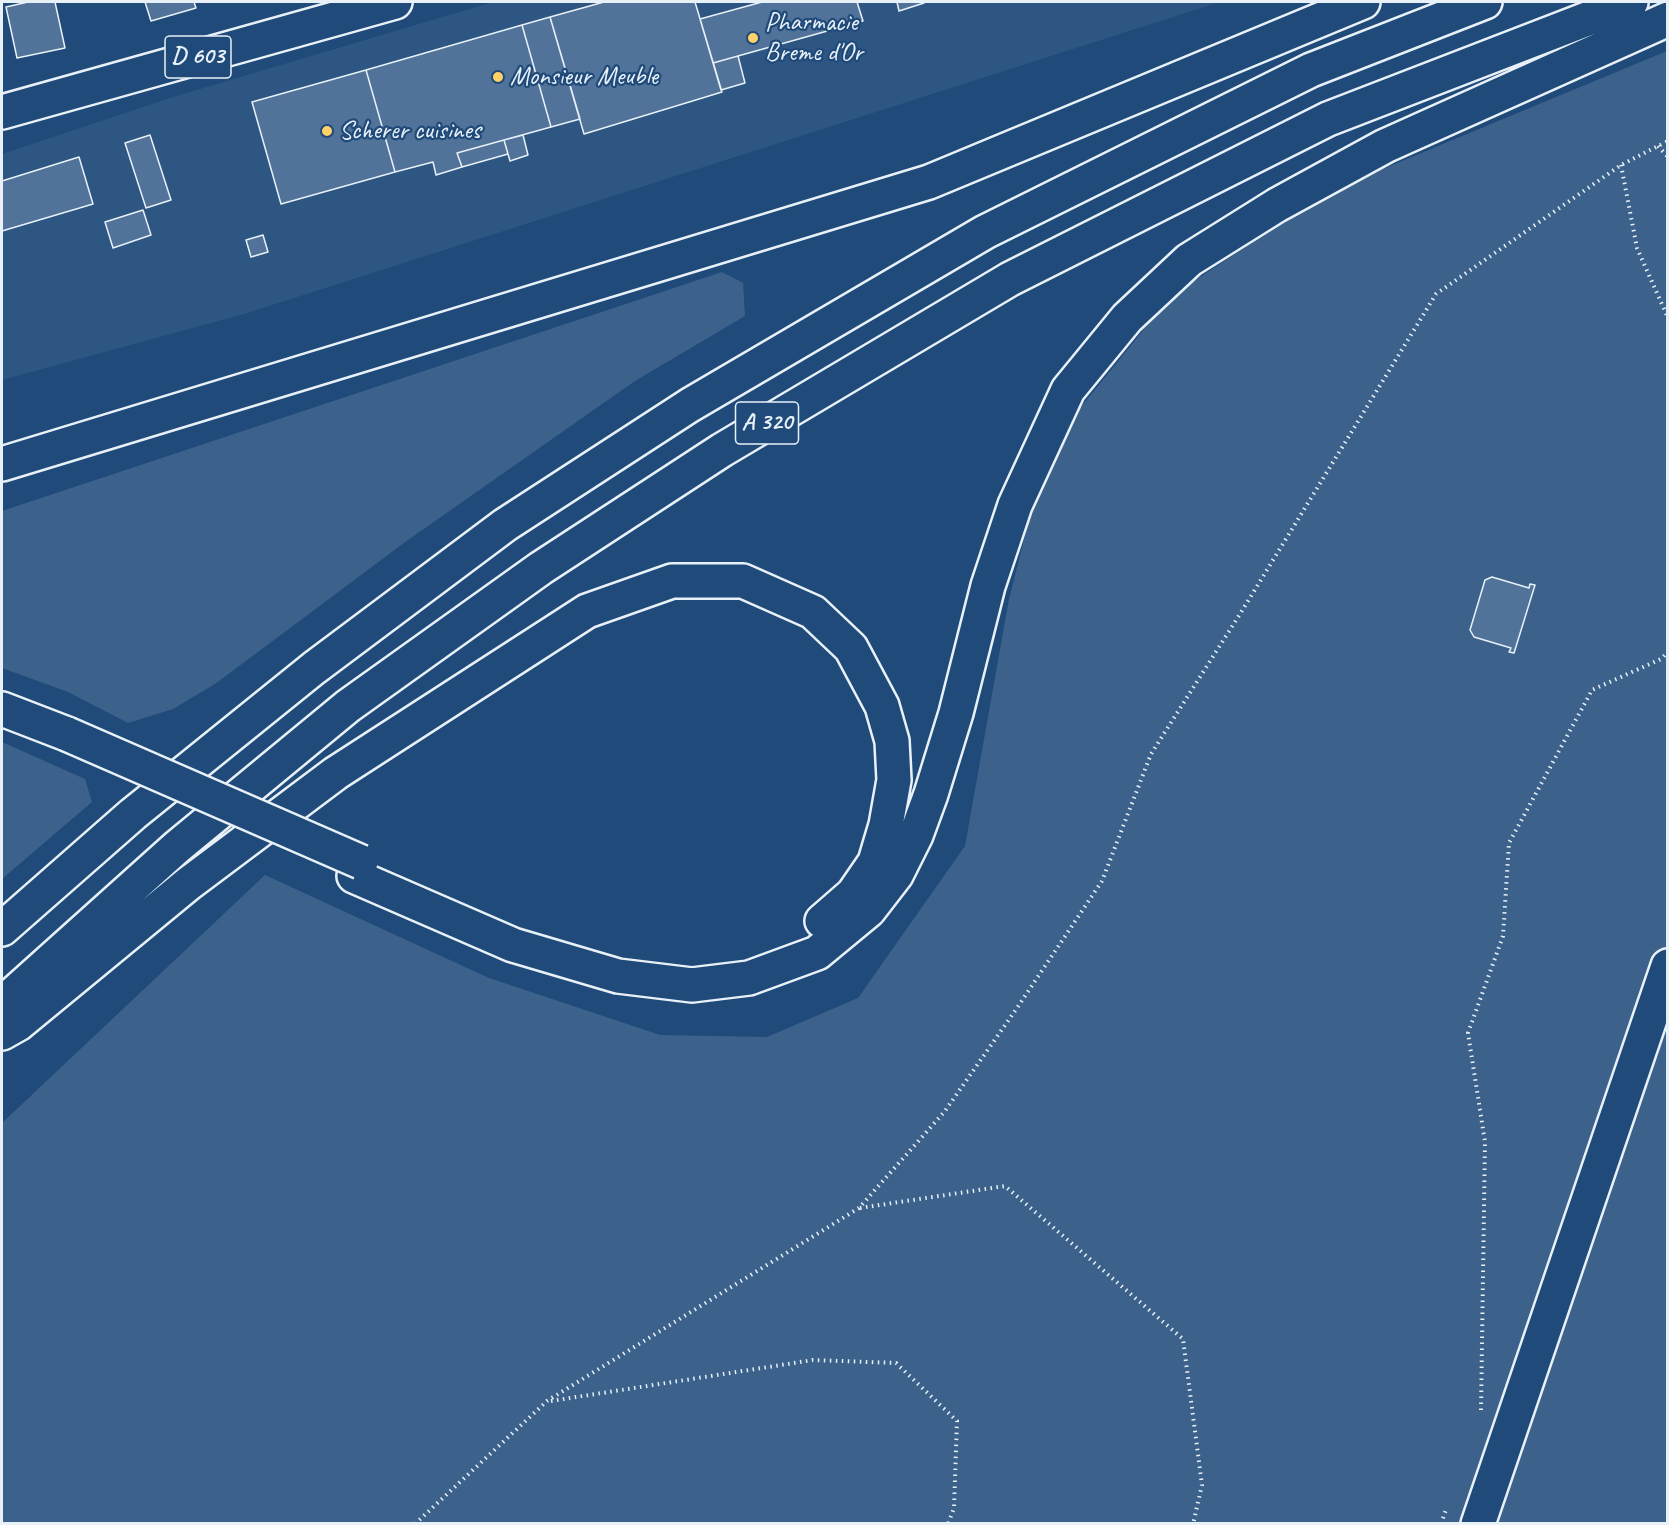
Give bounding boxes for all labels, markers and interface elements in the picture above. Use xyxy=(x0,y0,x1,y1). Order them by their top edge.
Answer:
place label: Pharmacie Breme d'Or xyxy=(765,7,862,68)
marker: Pharmacie Breme d'Or xyxy=(746,31,760,45)
road number: D 603 xyxy=(165,36,231,78)
place label: Monsieur Meuble xyxy=(510,61,658,93)
marker: Monsieur Meuble xyxy=(491,70,505,84)
place label: Scherer cuisines xyxy=(339,115,481,147)
marker: Scherer cuisines xyxy=(320,124,334,138)
road number: A 320 xyxy=(736,402,798,444)

